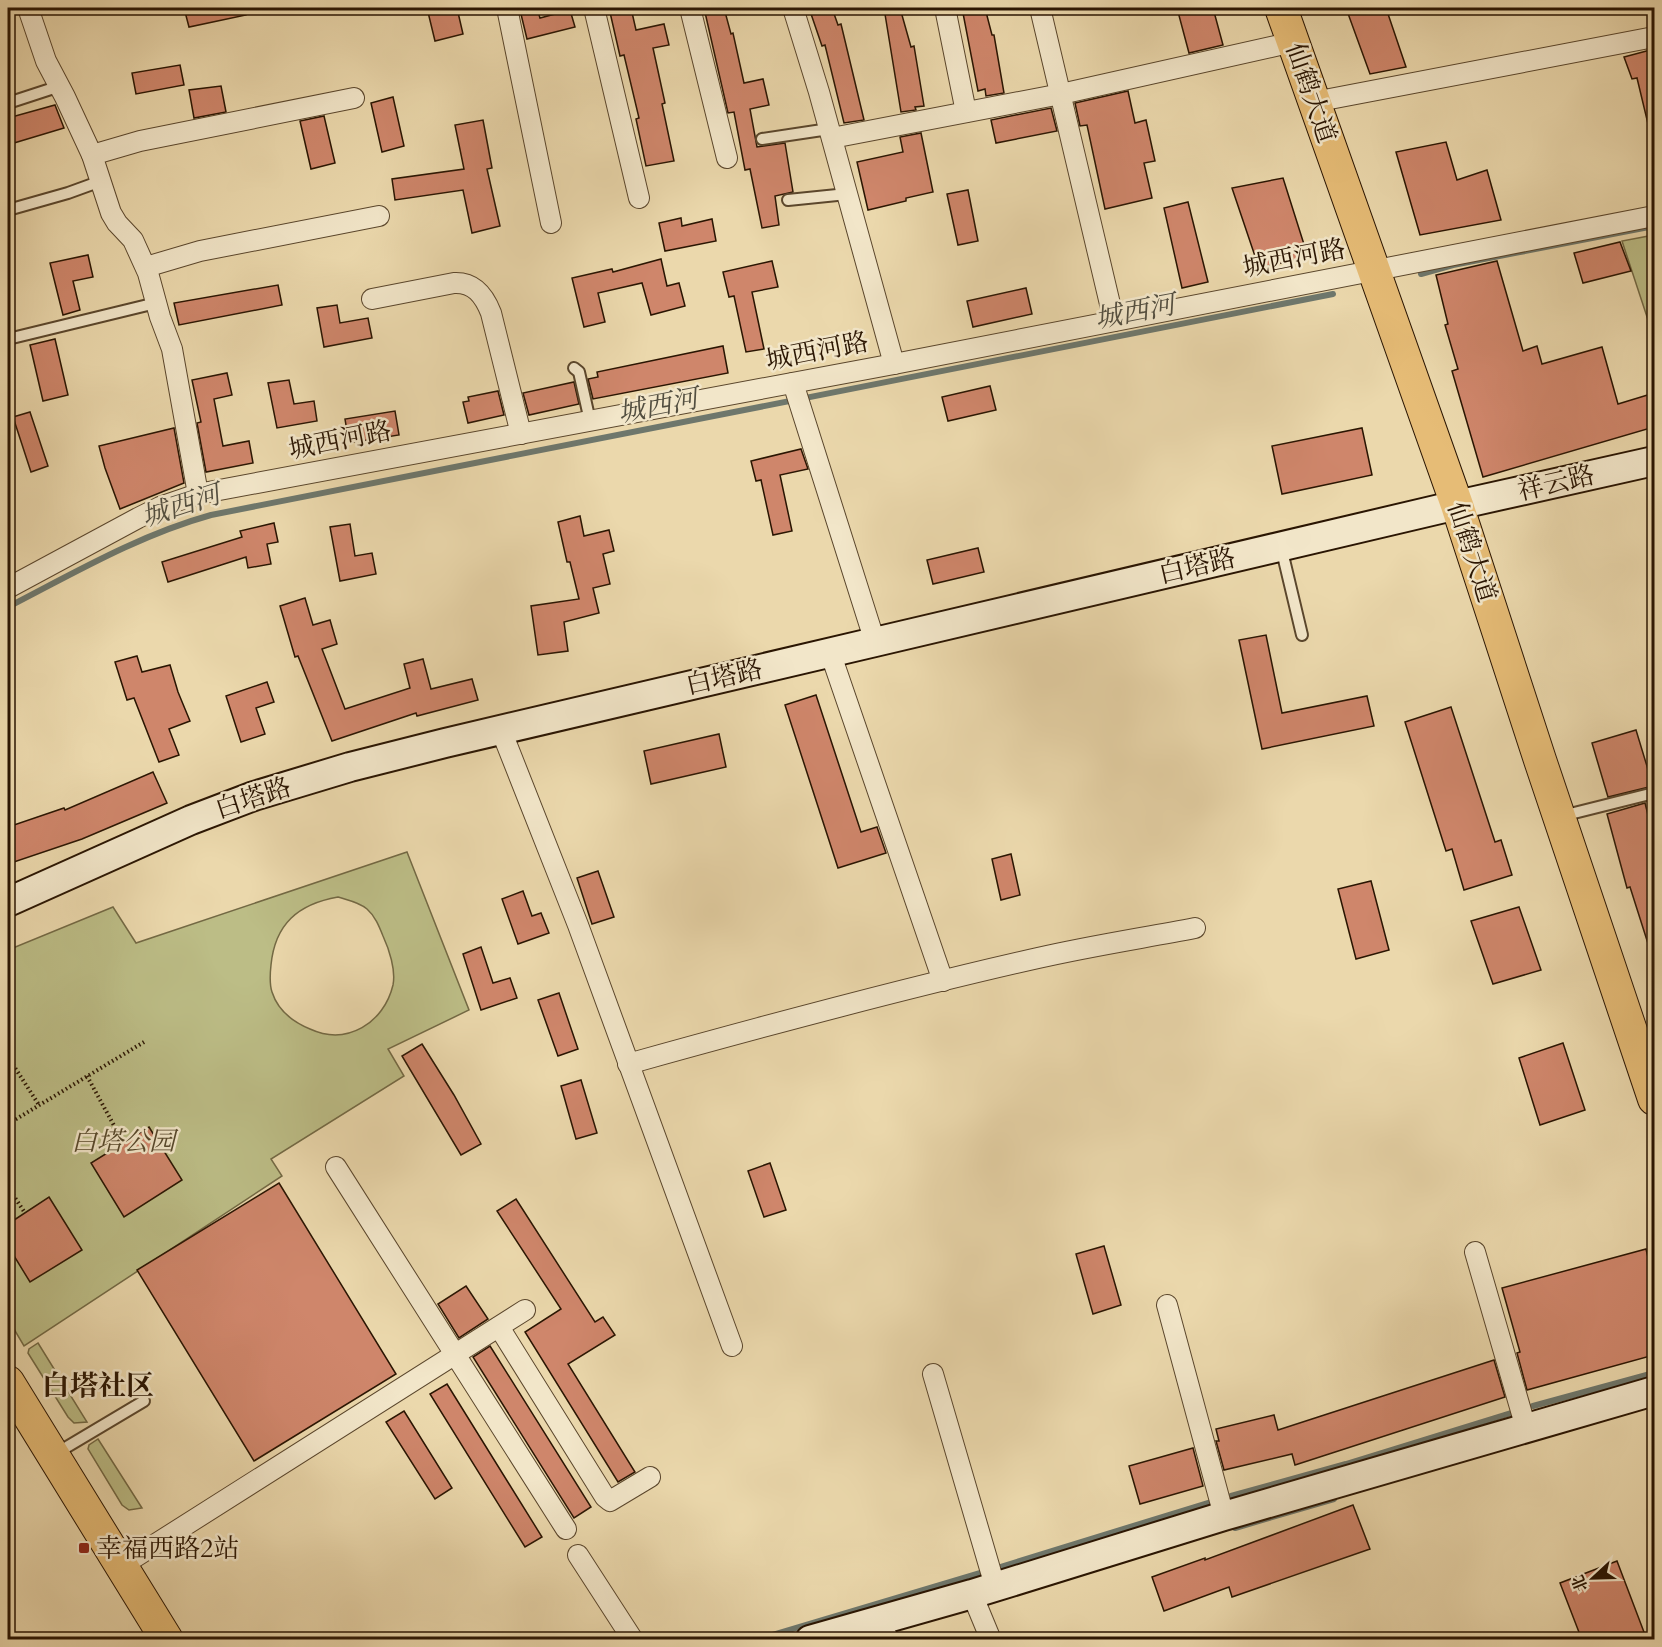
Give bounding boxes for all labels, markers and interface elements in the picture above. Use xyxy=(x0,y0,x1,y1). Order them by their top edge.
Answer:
street label: 仙鹤大道 xyxy=(1278,38,1344,148)
street label: 城西河路 xyxy=(1240,231,1348,285)
water label: 城西河 xyxy=(1092,285,1183,338)
street label: 城西河路 xyxy=(763,324,871,378)
water label: 城西河 xyxy=(615,379,706,432)
street label: 城西河路 xyxy=(286,413,394,467)
street label: 祥云路 xyxy=(1514,457,1598,509)
water label: 城西河 xyxy=(137,474,230,536)
street label: 仙鹤大道 xyxy=(1439,497,1505,607)
street label: 白塔路 xyxy=(1155,540,1239,592)
street label: 白塔路 xyxy=(682,651,766,703)
street label: 白塔路 xyxy=(210,769,296,827)
park label: 白塔公园 xyxy=(71,1124,179,1159)
district label: 白塔社区 xyxy=(42,1367,154,1405)
place label: 幸福西路2站 xyxy=(96,1531,239,1566)
marker: 幸福西路2站 xyxy=(77,1541,91,1555)
north arrow xyxy=(1563,1548,1623,1608)
text: 北 xyxy=(1567,1572,1593,1595)

